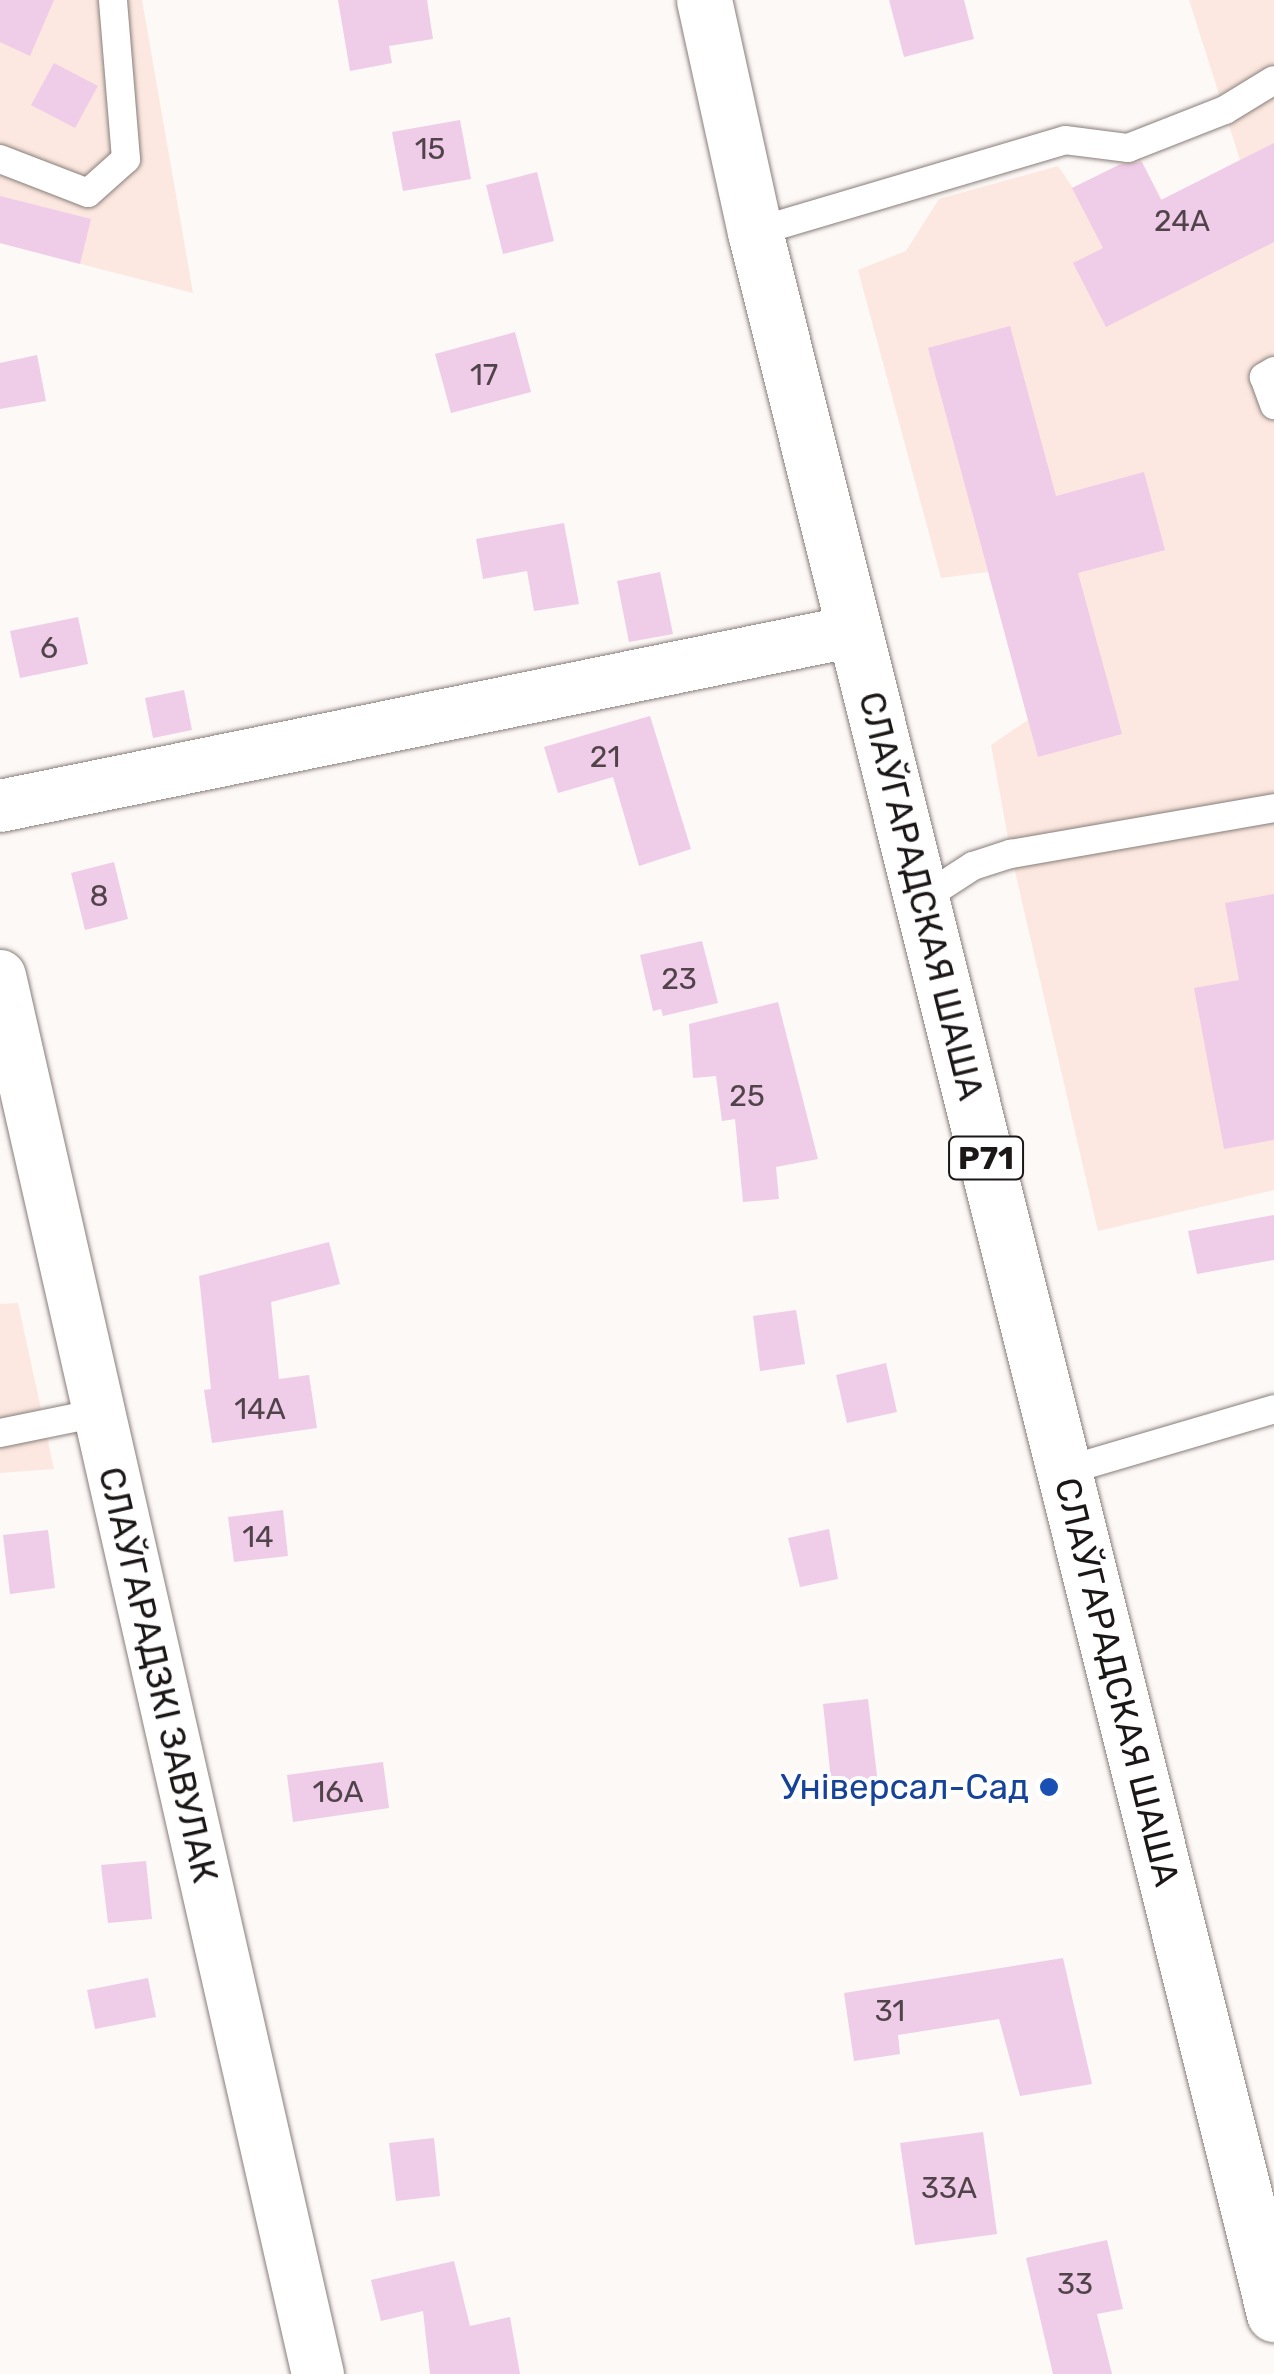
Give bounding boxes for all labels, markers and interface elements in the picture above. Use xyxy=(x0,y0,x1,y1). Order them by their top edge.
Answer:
house number: 15 xyxy=(415,131,445,167)
house number: 24А xyxy=(1154,203,1210,239)
house number: 17 xyxy=(470,357,498,393)
house number: 6 xyxy=(40,630,58,666)
street label: СЛАЎГАРАДСКАЯ ШАША xyxy=(850,687,992,1105)
house number: 21 xyxy=(590,739,620,775)
house number: 8 xyxy=(89,878,109,914)
house number: 23 xyxy=(661,961,697,997)
house number: 25 xyxy=(729,1078,765,1114)
road number: Р71 xyxy=(946,1131,1026,1185)
house number: 14А xyxy=(234,1391,286,1427)
street label: СЛАЎГАРАДЗКІ ЗАВУЛАК xyxy=(90,1463,226,1887)
street label: СЛАЎГАРАДСКАЯ ШАША xyxy=(1046,1473,1188,1891)
house number: 14 xyxy=(242,1519,274,1555)
place label: Універсал-Сад xyxy=(780,1766,1029,1808)
house number: 16А xyxy=(312,1774,364,1810)
marker: Універсал-Сад xyxy=(1038,1776,1060,1798)
house number: 31 xyxy=(875,1993,905,2029)
house number: 33А xyxy=(921,2170,977,2206)
house number: 33 xyxy=(1057,2266,1093,2302)

